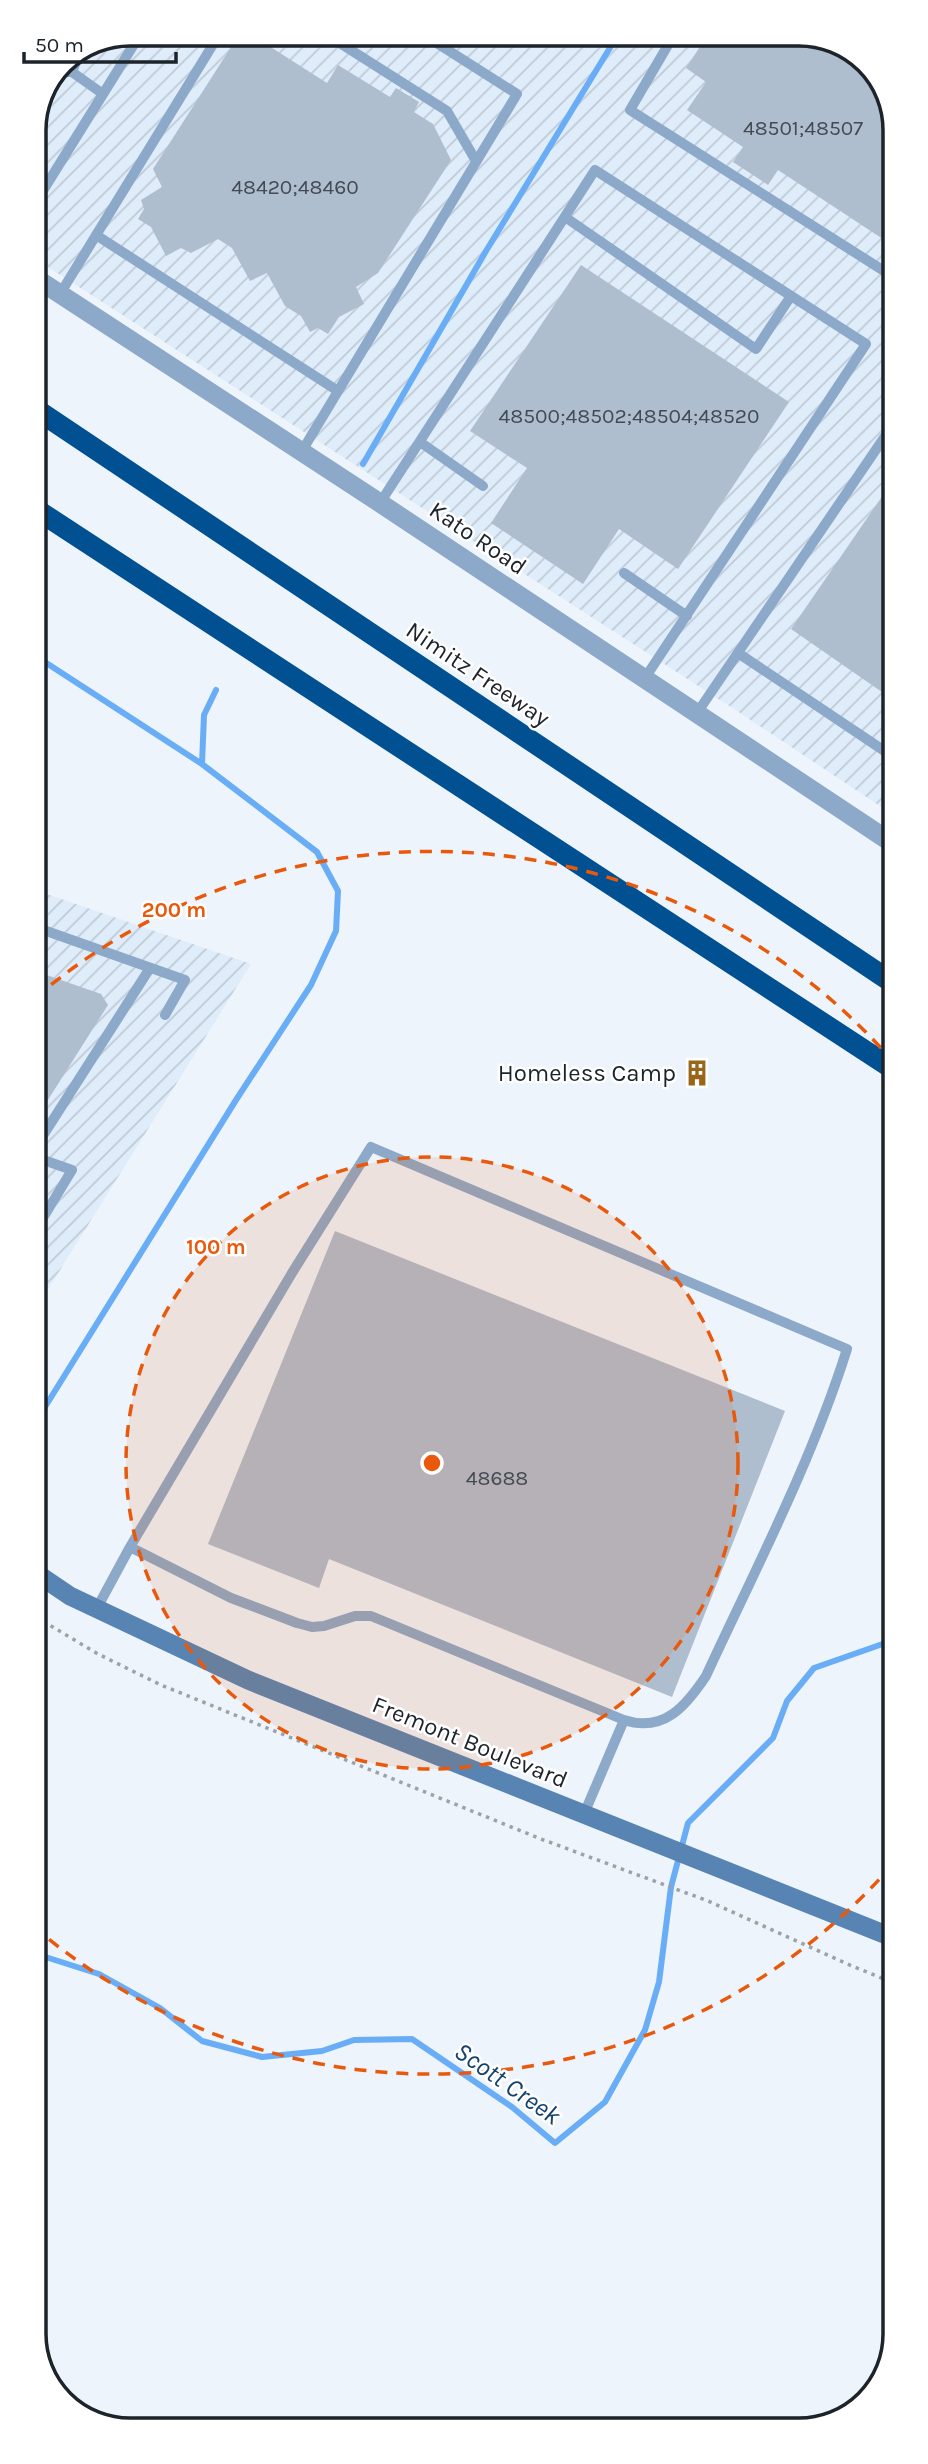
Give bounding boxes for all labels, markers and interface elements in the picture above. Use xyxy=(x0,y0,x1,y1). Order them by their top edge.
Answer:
scale bar xyxy=(24,21,177,65)
text: 50 m xyxy=(35,33,84,57)
house number: 48501;48507 xyxy=(743,116,863,140)
house number: 48420;48460 xyxy=(231,175,359,199)
house number: 48500;48502;48504;48520 xyxy=(499,404,759,428)
street label: Kato Road xyxy=(424,495,532,581)
street label: Nimitz Freeway xyxy=(401,616,555,732)
text: 200 m xyxy=(142,898,206,922)
building icon: Homeless Camp xyxy=(682,1058,712,1088)
place label: Homeless Camp xyxy=(498,1059,676,1087)
text: 100 m xyxy=(186,1235,246,1259)
centre of rings xyxy=(420,1451,444,1475)
house number: 48688 xyxy=(466,1466,528,1490)
street label: Fremont Boulevard xyxy=(368,1690,572,1794)
water label: Scott Creek xyxy=(449,2036,567,2132)

